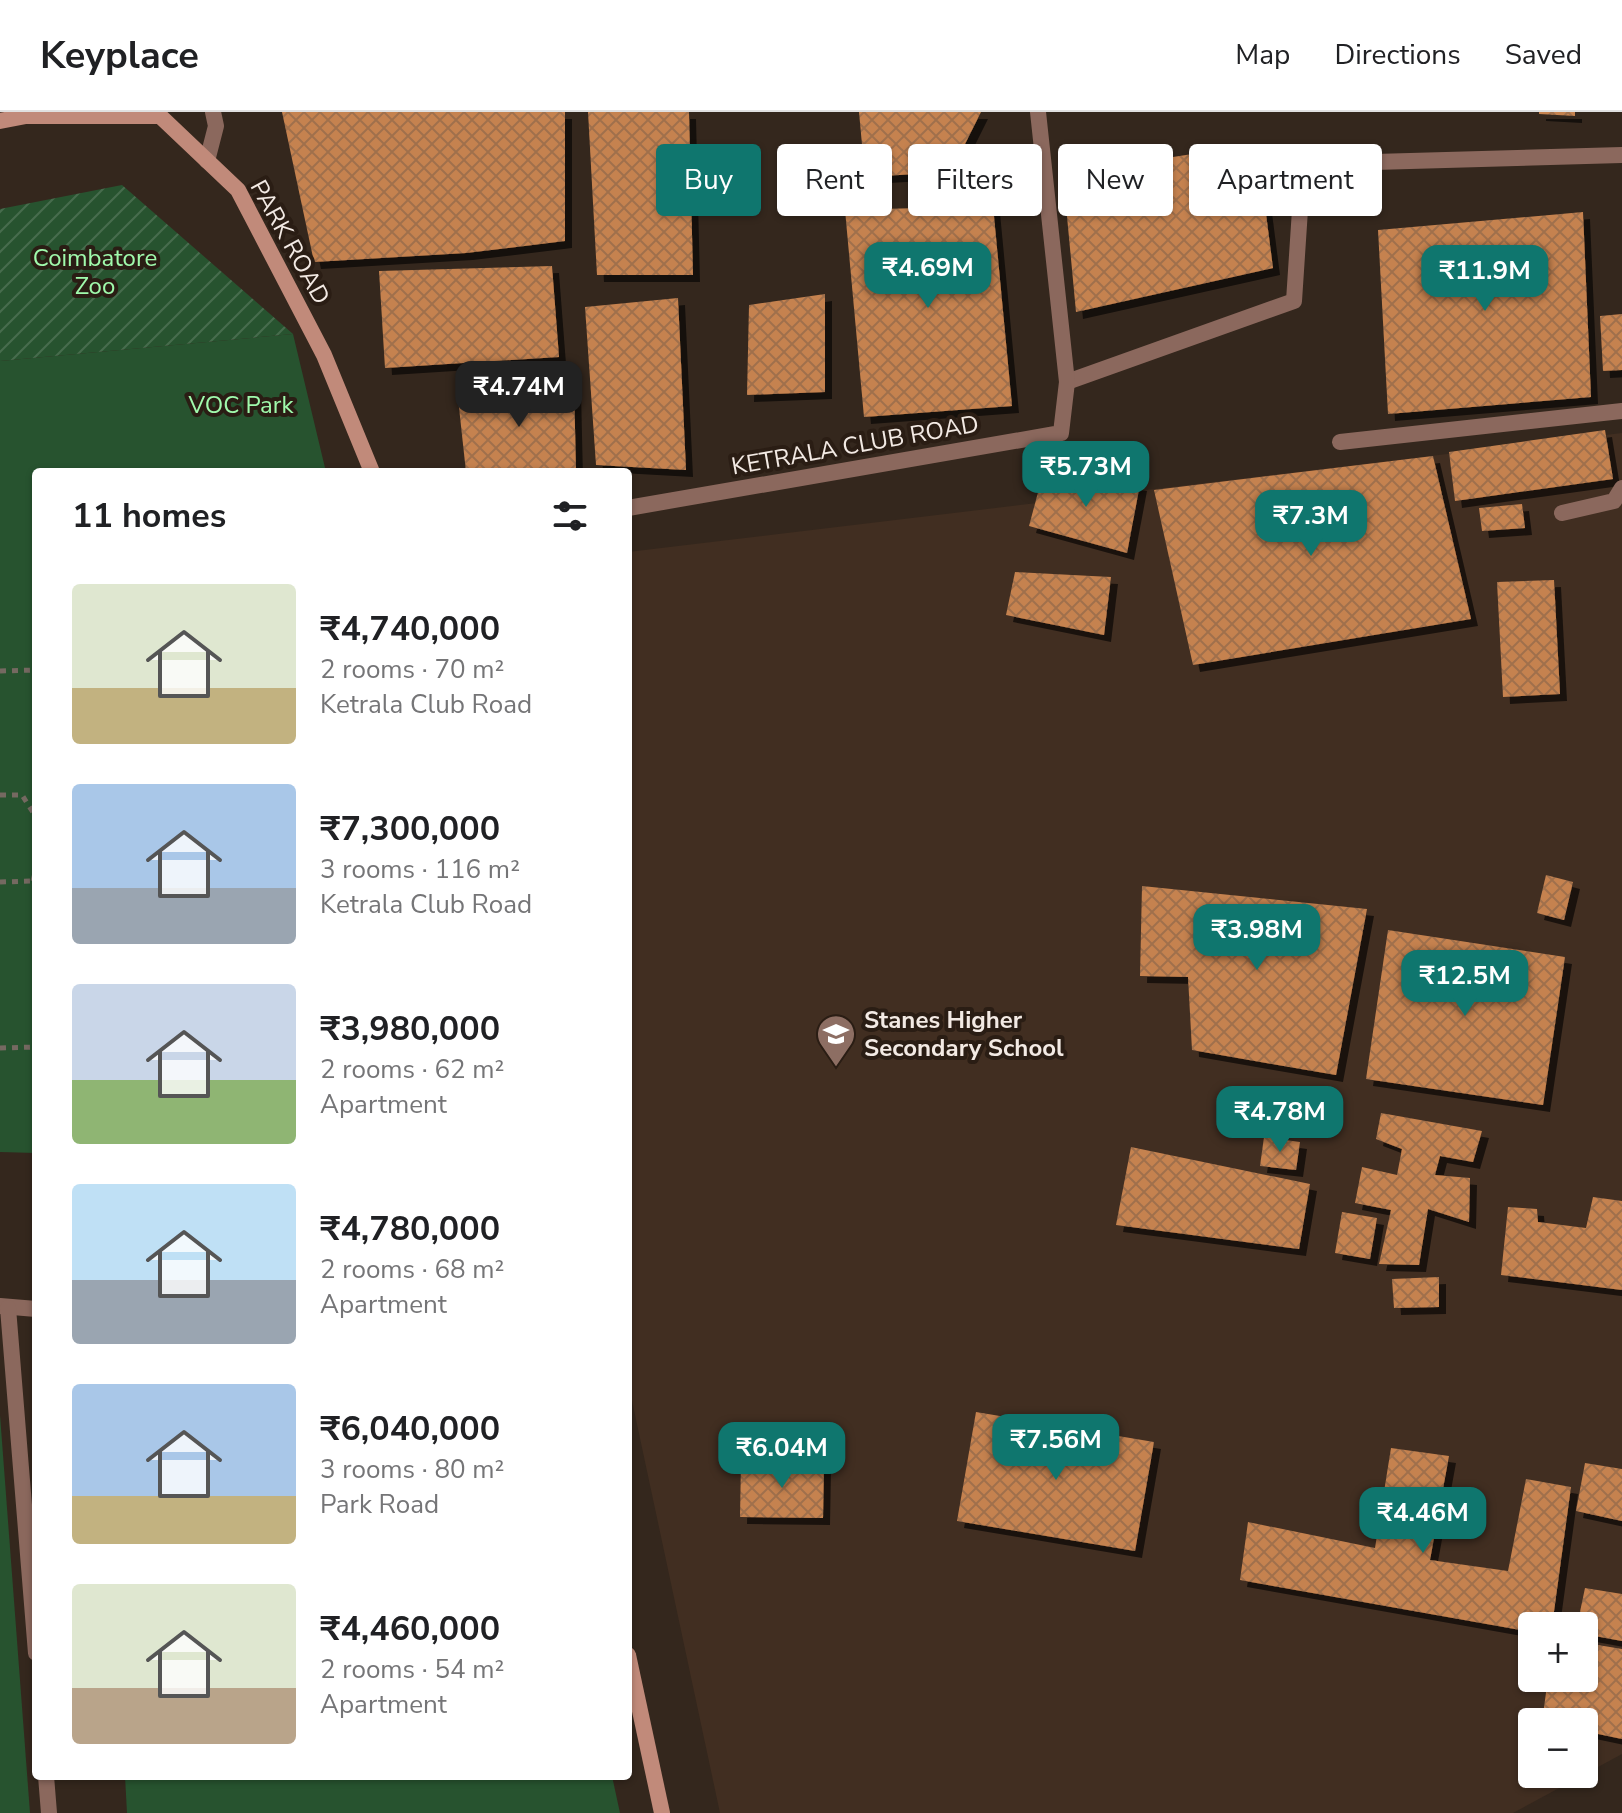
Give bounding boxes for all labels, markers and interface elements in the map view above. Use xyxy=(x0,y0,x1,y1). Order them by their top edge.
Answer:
text: Keyplace xyxy=(40,30,199,81)
text: Map xyxy=(1235,36,1290,74)
text: Directions xyxy=(1334,36,1461,74)
text: Saved xyxy=(1505,36,1582,74)
chip: Buy xyxy=(656,144,761,216)
chip: Rent xyxy=(777,144,892,216)
chip: Filters xyxy=(908,144,1042,216)
chip: New xyxy=(1058,144,1173,216)
chip: Apartment xyxy=(1189,144,1382,216)
street label: PARK ROAD xyxy=(243,174,337,310)
park label: Coimbatore Zoo xyxy=(33,242,157,302)
pin: ₹4.69M xyxy=(863,242,993,310)
pin: ₹11.9M xyxy=(1420,245,1550,313)
text: ₹4.69M xyxy=(882,250,974,285)
text: ₹11.9M xyxy=(1439,253,1531,288)
pin: ₹4.74M xyxy=(454,361,584,429)
text: ₹4.74M xyxy=(473,369,565,404)
park label: VOC Park xyxy=(188,389,294,421)
street label: KETRALA CLUB ROAD xyxy=(729,408,981,482)
pin: ₹5.73M xyxy=(1021,441,1151,509)
text: ₹5.73M xyxy=(1040,449,1132,484)
pin: ₹7.3M xyxy=(1255,490,1367,558)
text: 11 homes xyxy=(72,493,226,539)
icon: filters xyxy=(548,494,592,538)
text: ₹7.3M xyxy=(1273,498,1349,533)
text: ₹4,740,000 xyxy=(320,606,500,652)
icon: home xyxy=(136,616,232,712)
text: 2 rooms · 70 m² xyxy=(320,652,504,687)
text: Ketrala Club Road xyxy=(320,687,532,722)
text: ₹7,300,000 xyxy=(320,806,500,852)
icon: home xyxy=(136,816,232,912)
text: 3 rooms · 116 m² xyxy=(320,852,520,887)
text: Ketrala Club Road xyxy=(320,887,532,922)
pin: ₹3.98M xyxy=(1192,904,1322,972)
text: ₹3.98M xyxy=(1211,912,1303,947)
pin: ₹12.5M xyxy=(1400,950,1530,1018)
text: ₹12.5M xyxy=(1419,958,1511,993)
place label: Stanes Higher Secondary School xyxy=(864,1004,1064,1064)
text: ₹3,980,000 xyxy=(320,1006,500,1052)
school or university icon: Stanes Higher Secondary School xyxy=(815,1013,857,1068)
icon: home xyxy=(136,1016,232,1112)
text: 2 rooms · 62 m² xyxy=(320,1052,504,1087)
pin: ₹4.78M xyxy=(1215,1086,1345,1154)
text: Apartment xyxy=(320,1087,447,1122)
text: ₹4.78M xyxy=(1234,1094,1326,1129)
text: ₹4,780,000 xyxy=(320,1206,500,1252)
icon: home xyxy=(136,1216,232,1312)
text: 2 rooms · 68 m² xyxy=(320,1252,504,1287)
text: Apartment xyxy=(320,1287,447,1322)
text: ₹6,040,000 xyxy=(320,1406,500,1452)
pin: ₹7.56M xyxy=(991,1414,1121,1482)
icon: home xyxy=(136,1416,232,1512)
pin: ₹6.04M xyxy=(717,1422,847,1490)
text: ₹7.56M xyxy=(1010,1422,1102,1457)
text: ₹6.04M xyxy=(736,1430,828,1465)
text: 3 rooms · 80 m² xyxy=(320,1452,504,1487)
text: Park Road xyxy=(320,1487,439,1522)
pin: ₹4.46M xyxy=(1358,1487,1488,1555)
text: ₹4.46M xyxy=(1377,1495,1469,1530)
text: ₹4,460,000 xyxy=(320,1606,500,1652)
map controls xyxy=(1518,1612,1598,1788)
button: + xyxy=(1518,1612,1598,1692)
icon: home xyxy=(136,1616,232,1712)
text: 2 rooms · 54 m² xyxy=(320,1652,504,1687)
text: Apartment xyxy=(320,1687,447,1722)
button: − xyxy=(1518,1708,1598,1788)

